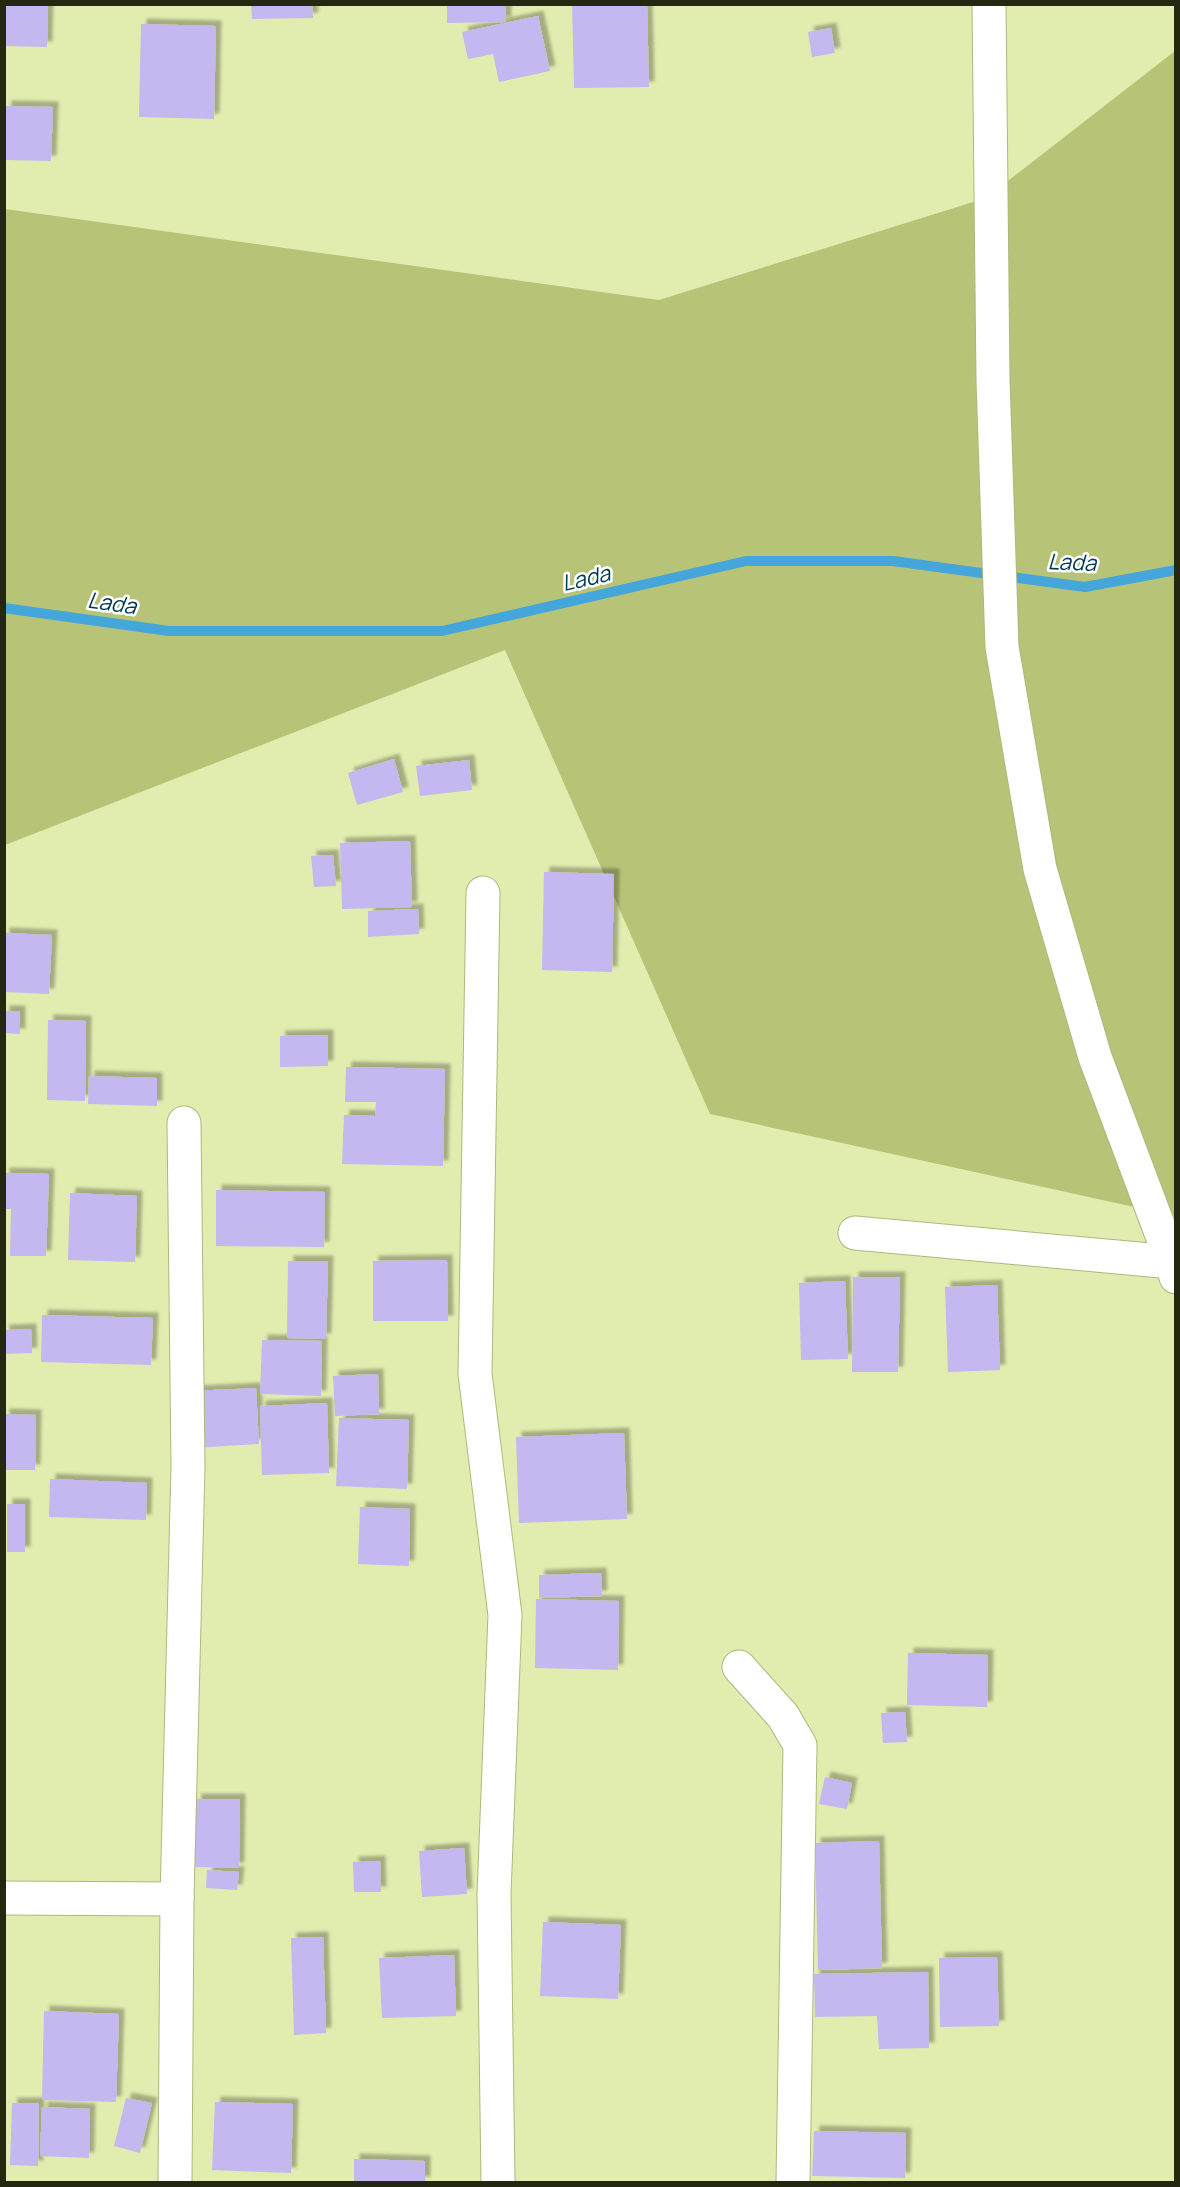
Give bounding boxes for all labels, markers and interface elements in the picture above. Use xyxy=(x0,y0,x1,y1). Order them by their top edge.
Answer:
water label: Lada xyxy=(1047,546,1099,578)
water label: Lada xyxy=(559,558,615,598)
water label: Lada xyxy=(86,585,140,621)

